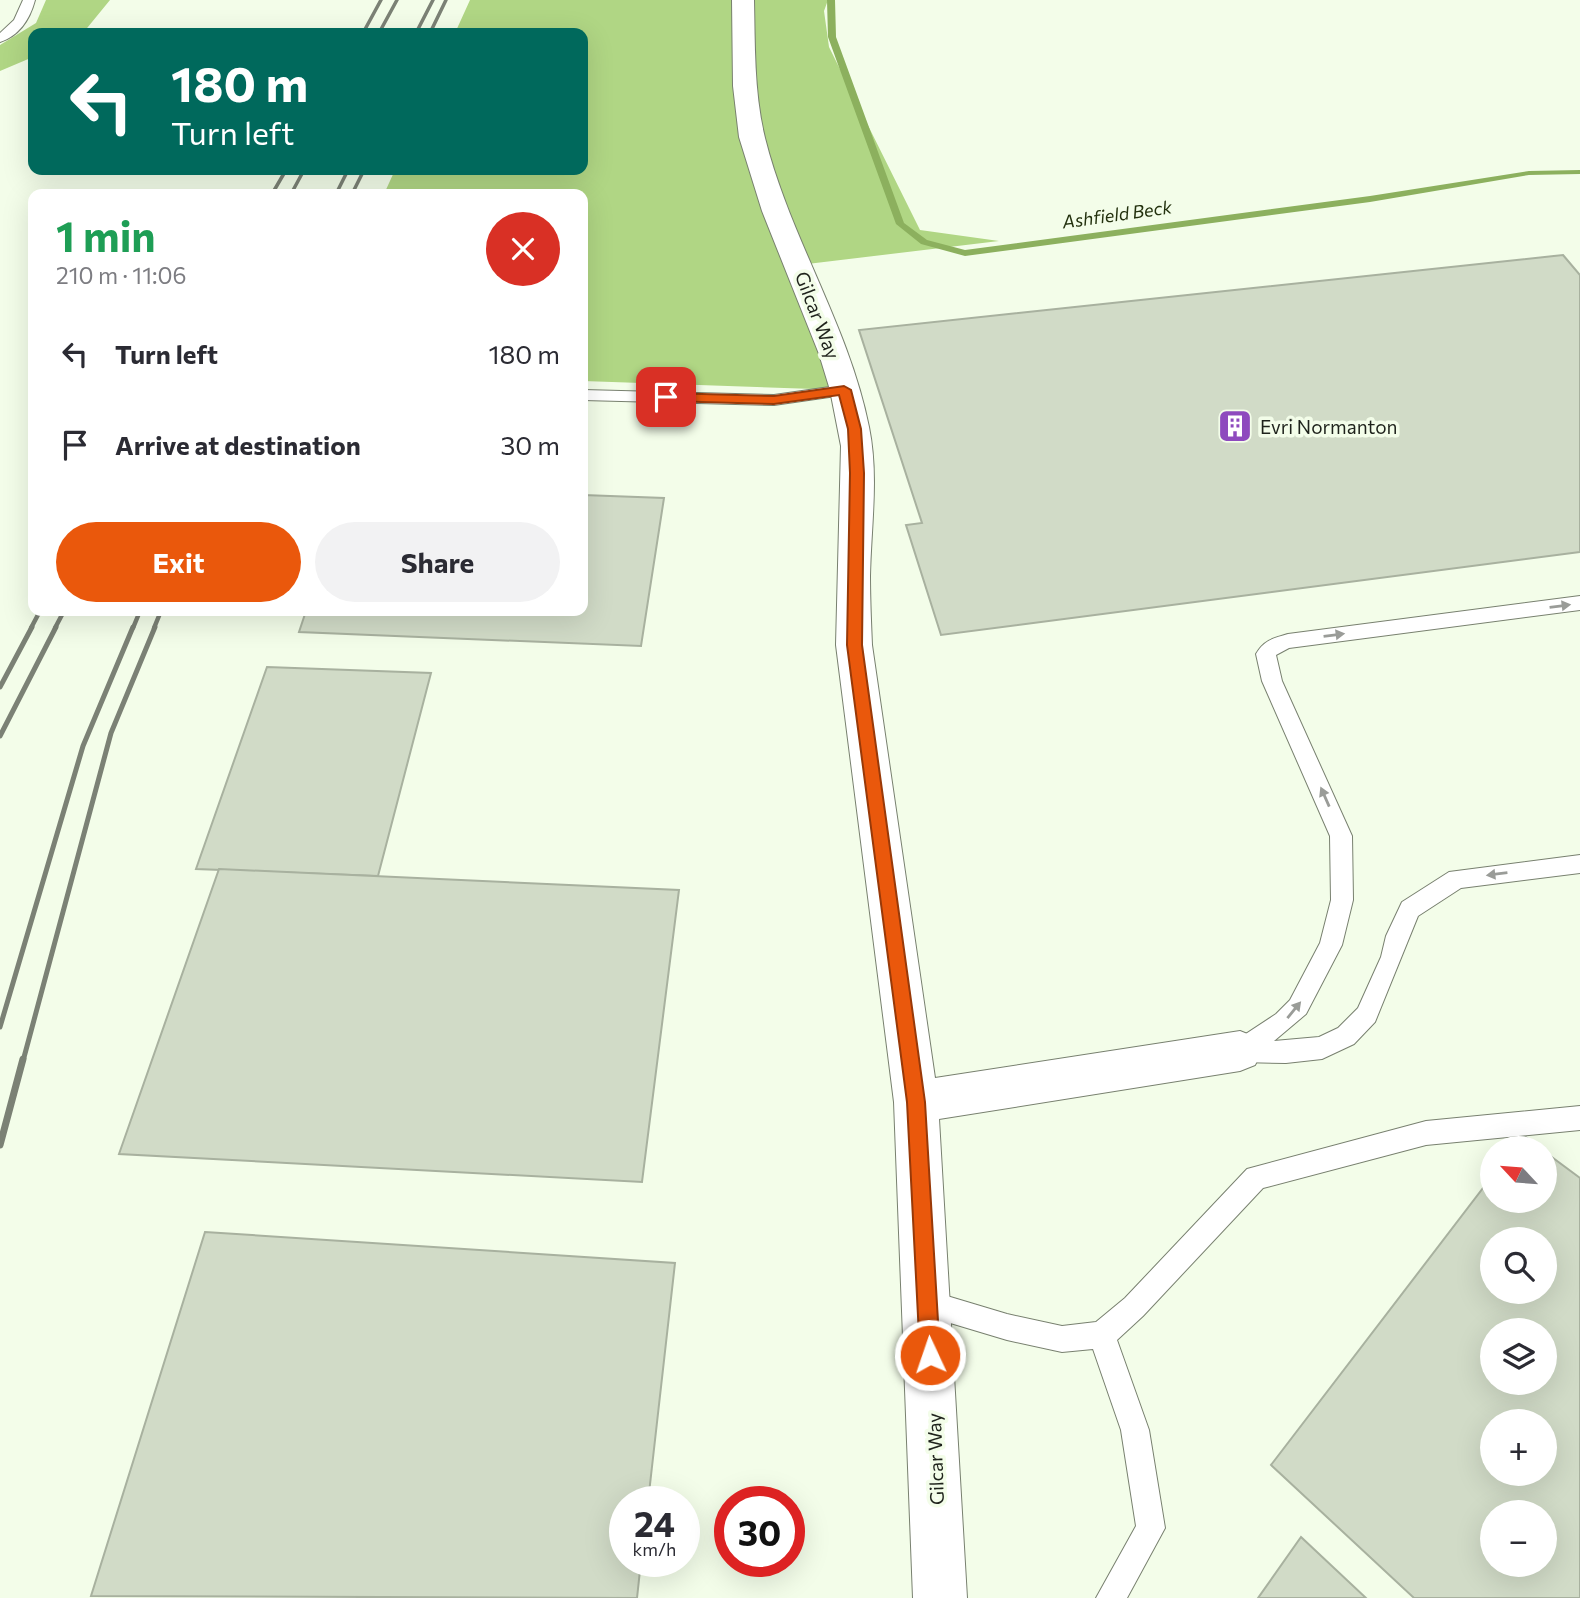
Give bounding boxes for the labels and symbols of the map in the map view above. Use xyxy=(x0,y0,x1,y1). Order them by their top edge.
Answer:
water label: Ashfield Beck xyxy=(1060,195,1174,233)
street label: Gilcar Way xyxy=(791,268,845,362)
pin xyxy=(636,367,696,427)
building icon: Evri Normanton xyxy=(1216,407,1254,445)
place label: Evri Normanton xyxy=(1260,415,1397,438)
one-way arrow xyxy=(1549,601,1571,612)
one-way arrow xyxy=(1323,630,1345,641)
one-way arrow xyxy=(1319,787,1330,807)
one-way arrow xyxy=(1486,869,1508,880)
one-way arrow xyxy=(1286,1001,1301,1018)
north arrow xyxy=(1480,1136,1558,1213)
position arrow xyxy=(893,1318,967,1392)
street label: Gilcar Way xyxy=(922,1412,948,1505)
speed limit sign: 30 xyxy=(714,1486,805,1577)

